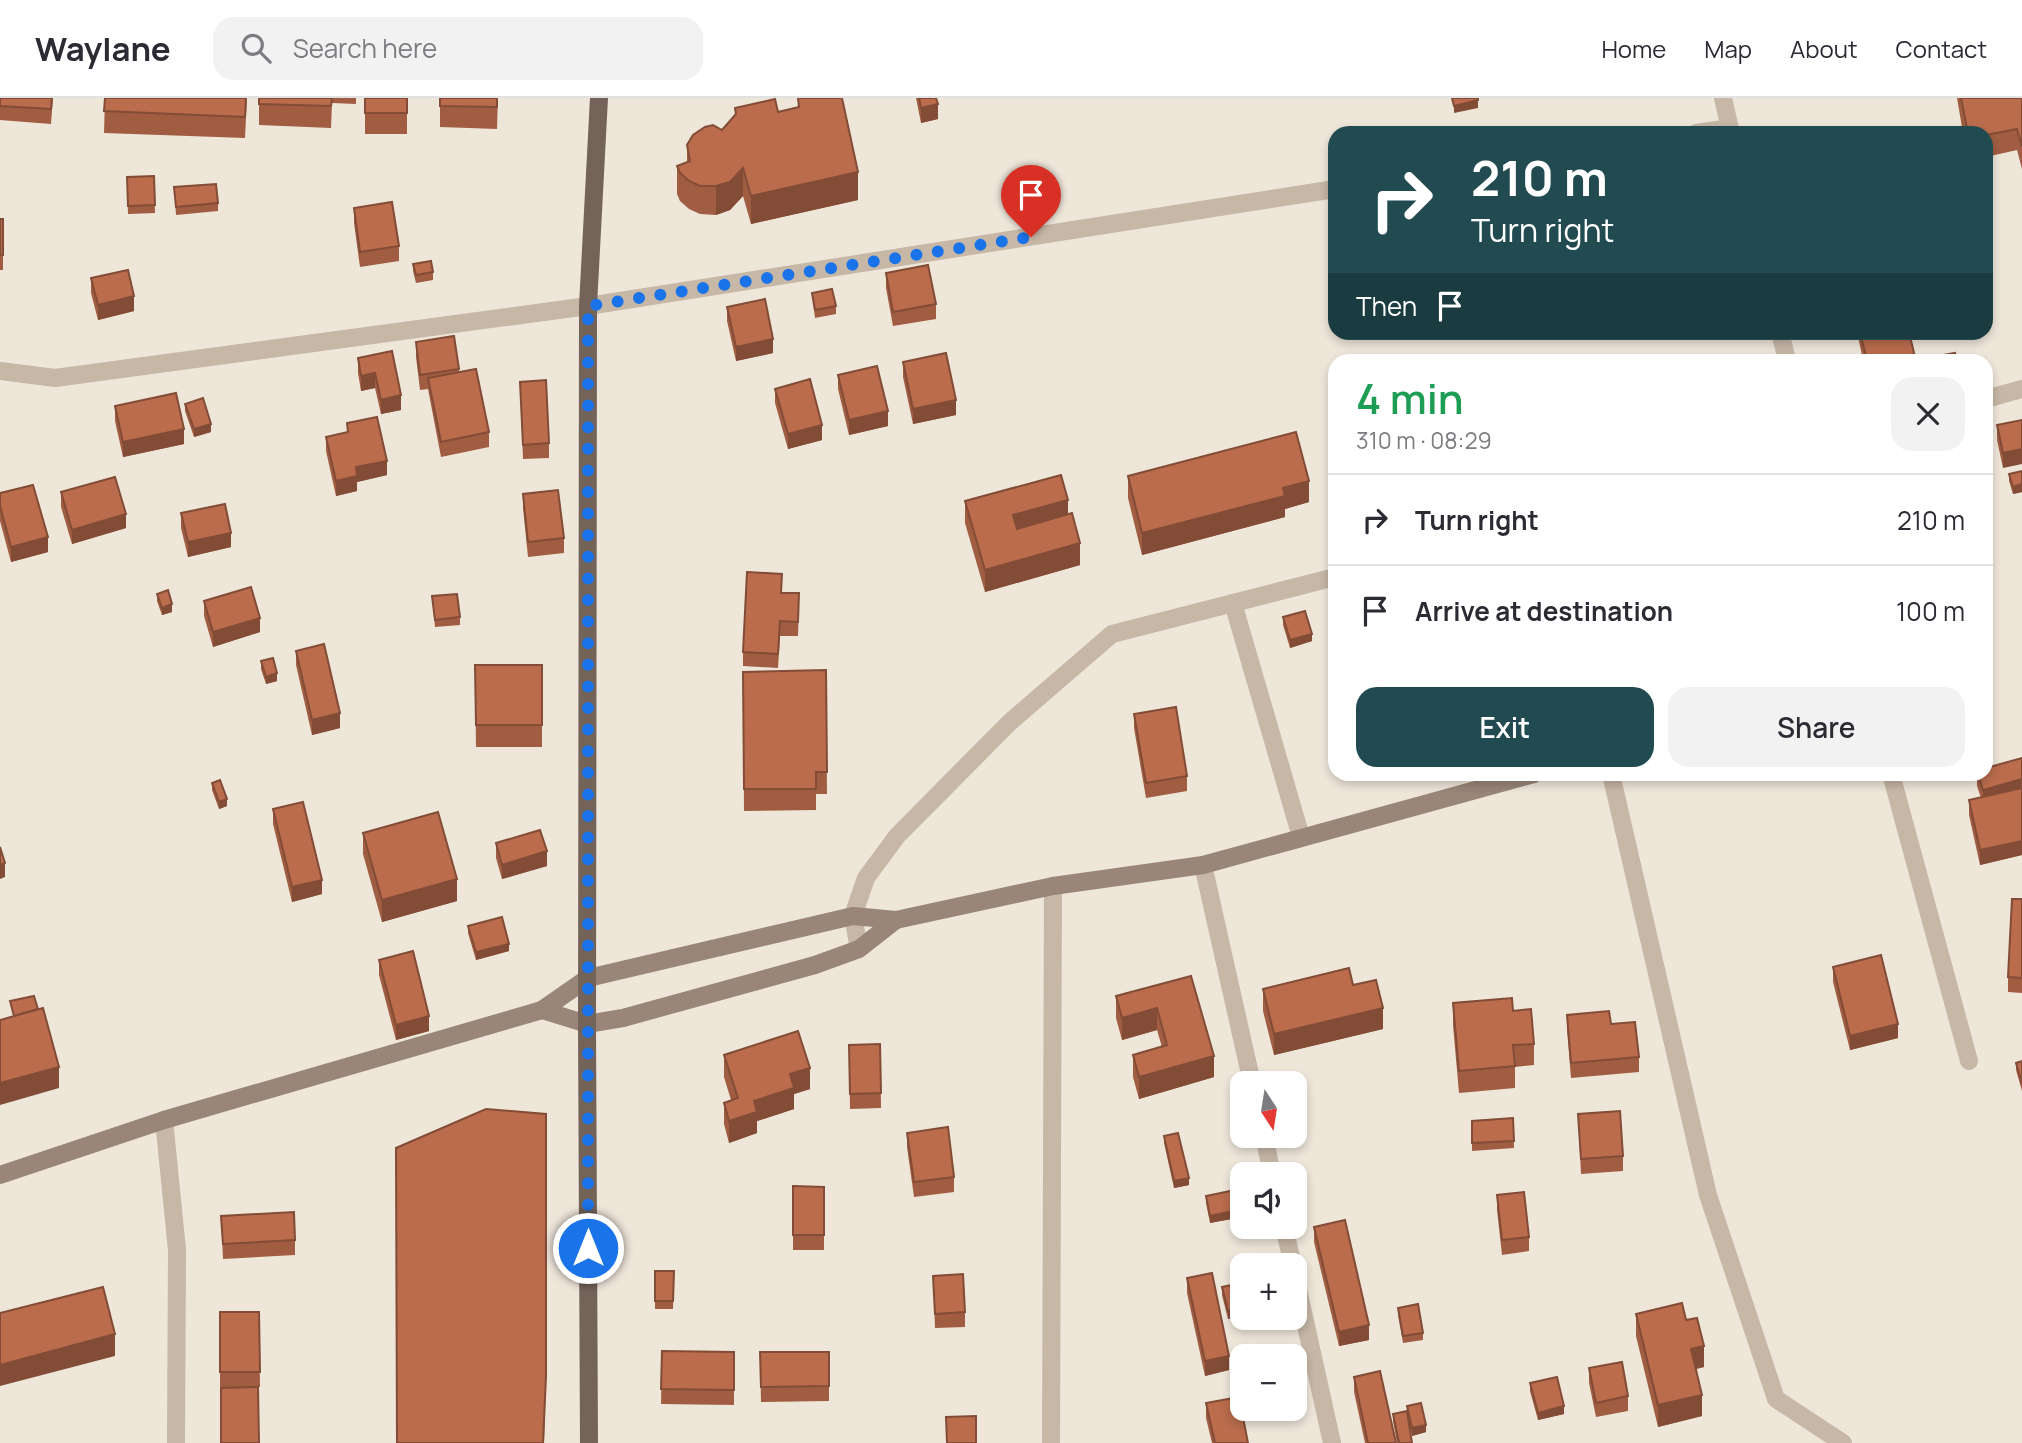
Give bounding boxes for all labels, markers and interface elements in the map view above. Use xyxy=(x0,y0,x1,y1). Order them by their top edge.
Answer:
search box xyxy=(213,17,703,80)
text: Waylane xyxy=(35,26,171,71)
icon: search xyxy=(237,29,275,67)
text: Search here xyxy=(293,30,437,66)
text: Home xyxy=(1601,32,1666,65)
text: Map xyxy=(1704,32,1752,65)
text: About xyxy=(1790,32,1858,65)
text: Contact xyxy=(1896,32,1987,65)
text: 210 m xyxy=(1471,144,1608,211)
icon: right xyxy=(1356,154,1447,245)
pin xyxy=(1001,165,1061,237)
icon: arrive xyxy=(1012,176,1050,214)
text: Turn right xyxy=(1471,208,1614,252)
icon: arrive xyxy=(1431,287,1469,325)
text: Then xyxy=(1356,288,1417,324)
text: 4 min xyxy=(1356,369,1464,427)
button: close xyxy=(1891,377,1965,451)
text: 310 m · 08:29 xyxy=(1356,424,1492,456)
icon: right xyxy=(1356,501,1394,539)
text: Turn right xyxy=(1415,502,1539,538)
text: 210 m xyxy=(1897,502,1965,538)
icon: arrive xyxy=(1356,592,1394,630)
text: Arrive at destination xyxy=(1415,593,1673,629)
text: 100 m xyxy=(1896,593,1965,629)
button: Exit xyxy=(1356,687,1654,767)
button: Share xyxy=(1668,687,1965,767)
north arrow xyxy=(1230,1071,1307,1148)
map controls xyxy=(1230,1071,1307,1421)
button: sound xyxy=(1230,1162,1307,1239)
position arrow xyxy=(551,1211,625,1285)
button: + xyxy=(1230,1253,1307,1330)
button: − xyxy=(1230,1344,1307,1421)

